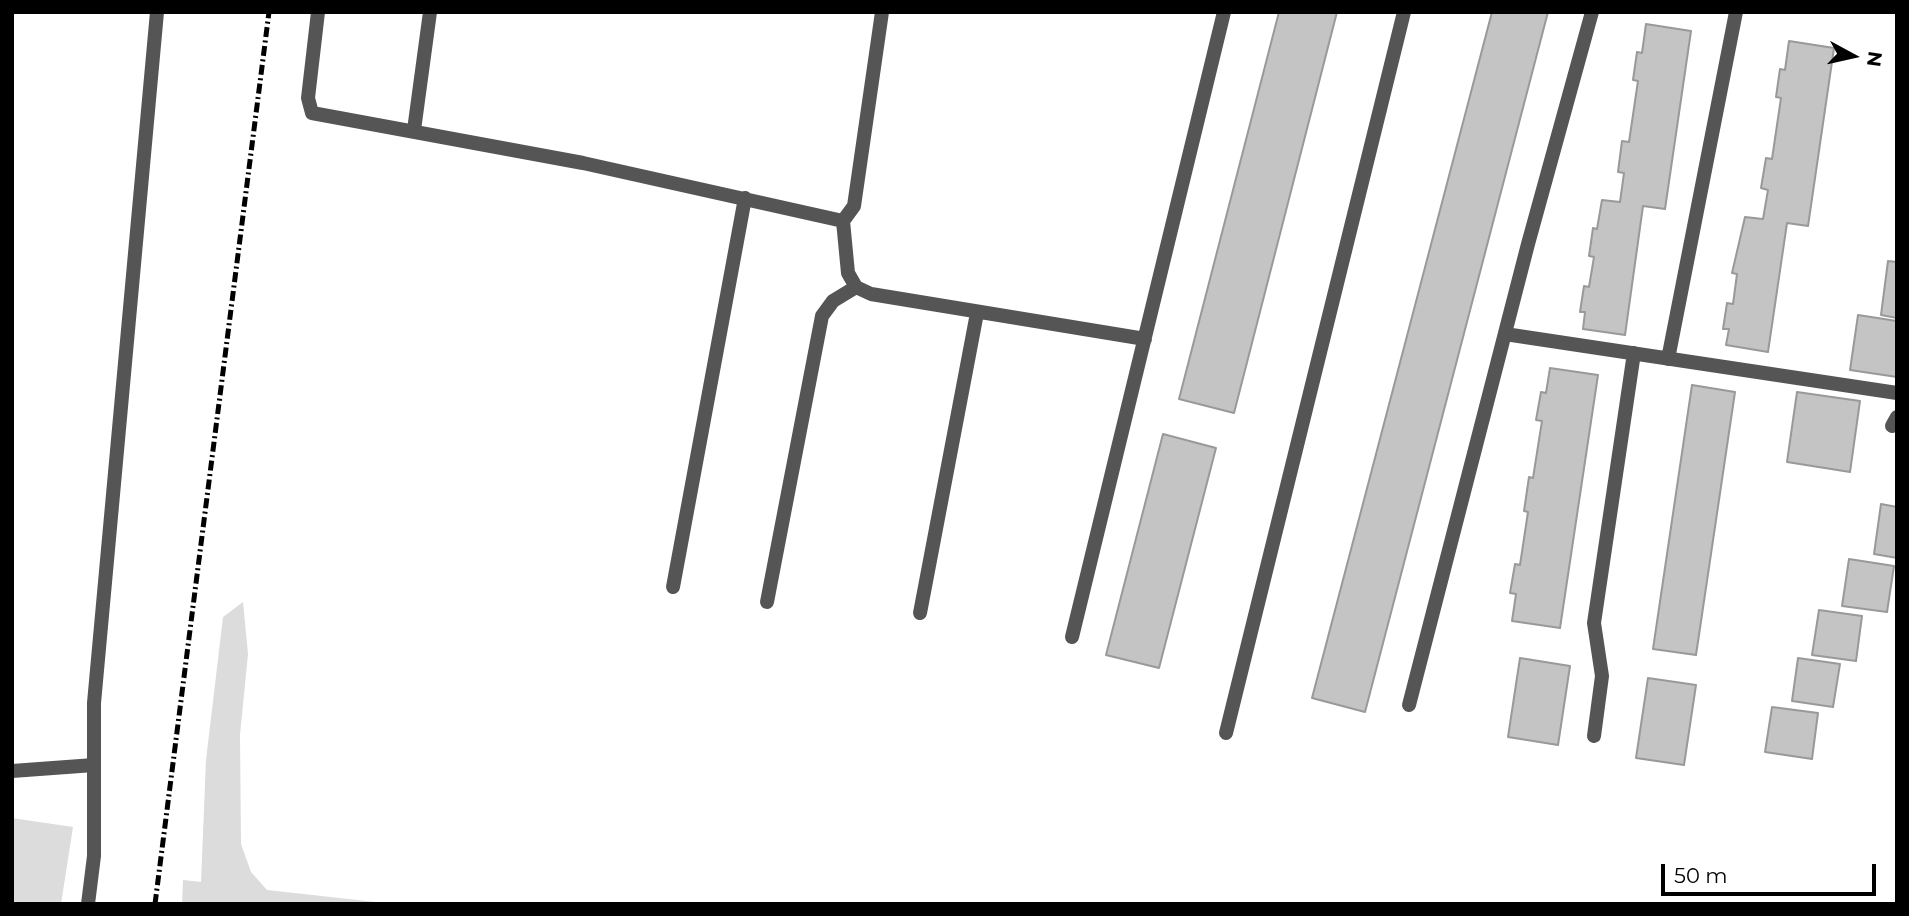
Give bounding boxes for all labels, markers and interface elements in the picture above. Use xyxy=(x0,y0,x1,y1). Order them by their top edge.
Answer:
north arrow xyxy=(1818,21,1888,91)
text: N xyxy=(1862,50,1887,68)
scale bar xyxy=(1664,850,1879,894)
text: 50 m xyxy=(1674,863,1728,888)

